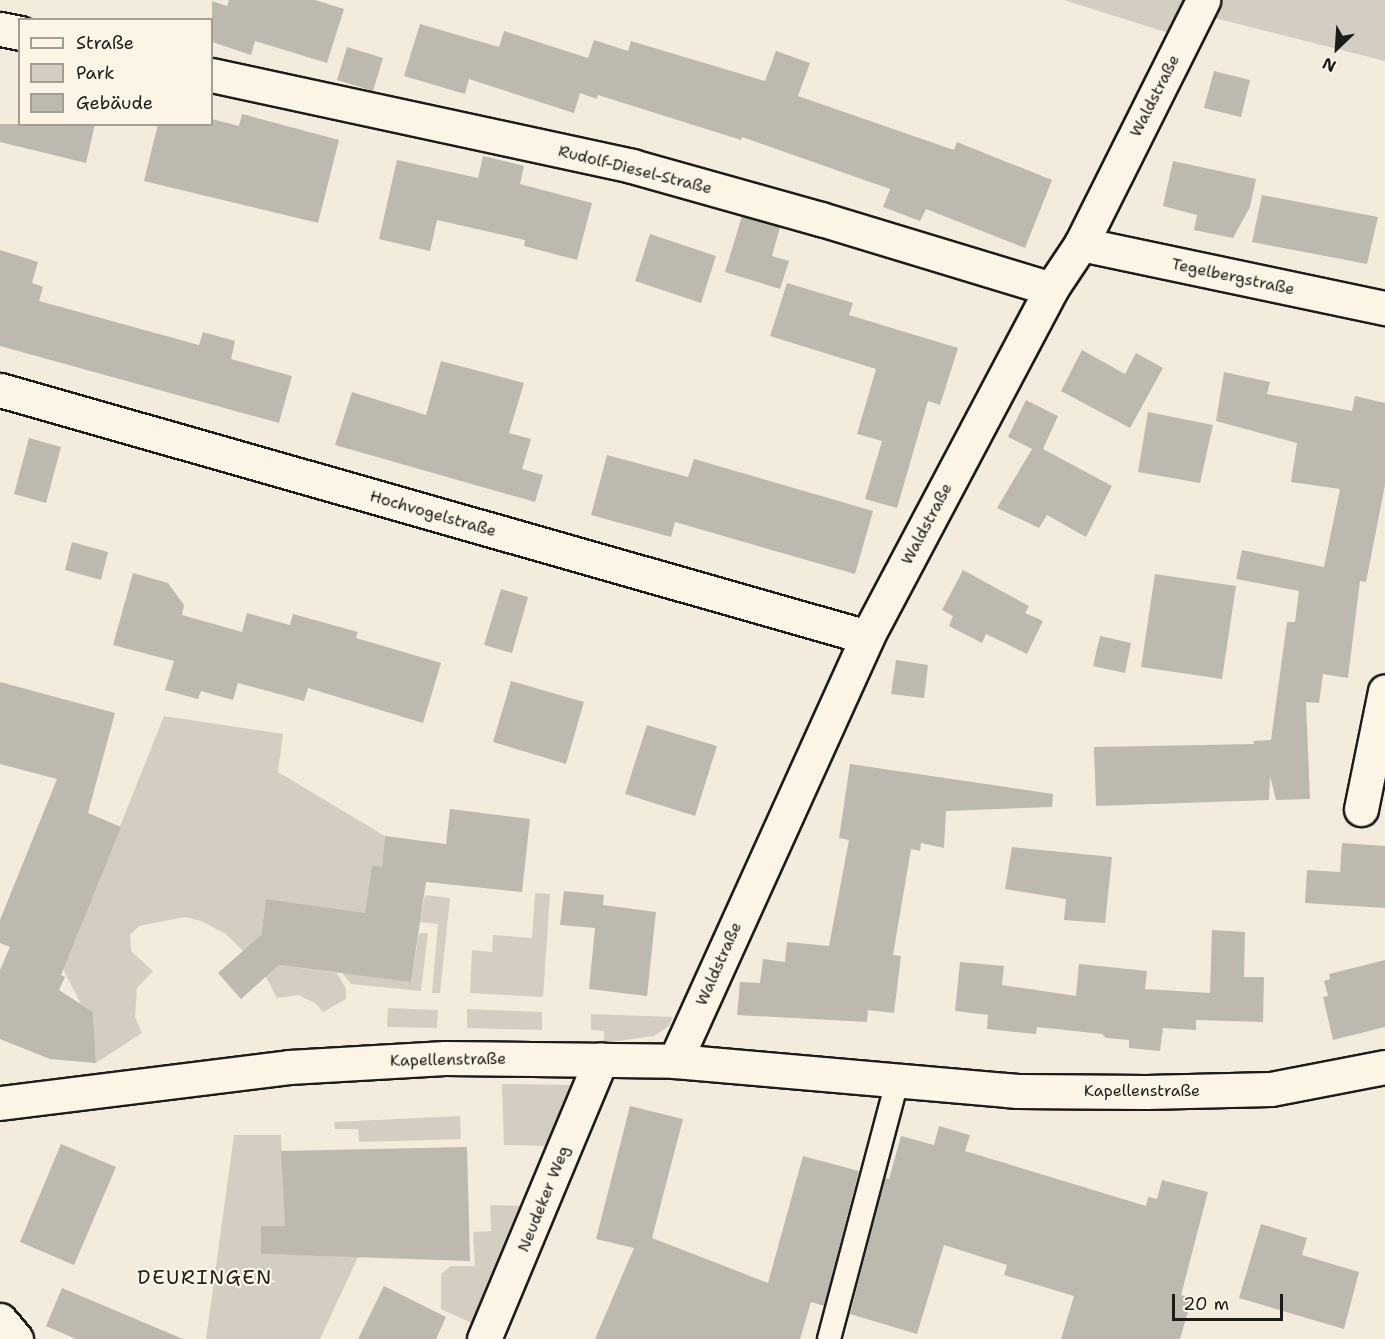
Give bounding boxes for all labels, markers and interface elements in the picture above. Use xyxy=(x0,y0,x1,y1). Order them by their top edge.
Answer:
legend xyxy=(18,18,213,126)
north arrow xyxy=(1307,18,1367,78)
text: Straße xyxy=(76,31,134,55)
street label: Waldstraße xyxy=(1126,52,1184,140)
text: N xyxy=(1319,53,1339,77)
text: Park xyxy=(76,61,115,85)
text: Gebäude xyxy=(76,91,153,115)
street label: Rudolf-Diesel-Straße xyxy=(556,142,714,198)
street label: Tegelbergstraße xyxy=(1170,255,1296,299)
street label: Waldstraße xyxy=(897,480,957,568)
street label: Hochvogelstraße xyxy=(368,487,498,541)
street label: Waldstraße xyxy=(692,919,746,1009)
street label: Kapellenstraße xyxy=(390,1049,506,1071)
street label: Kapellenstraße xyxy=(1084,1081,1200,1101)
street label: Neudeker Weg xyxy=(514,1143,574,1255)
district label: DEURINGEN xyxy=(137,1265,273,1289)
scale bar xyxy=(1175,1282,1286,1320)
text: 20 m xyxy=(1183,1292,1229,1316)

